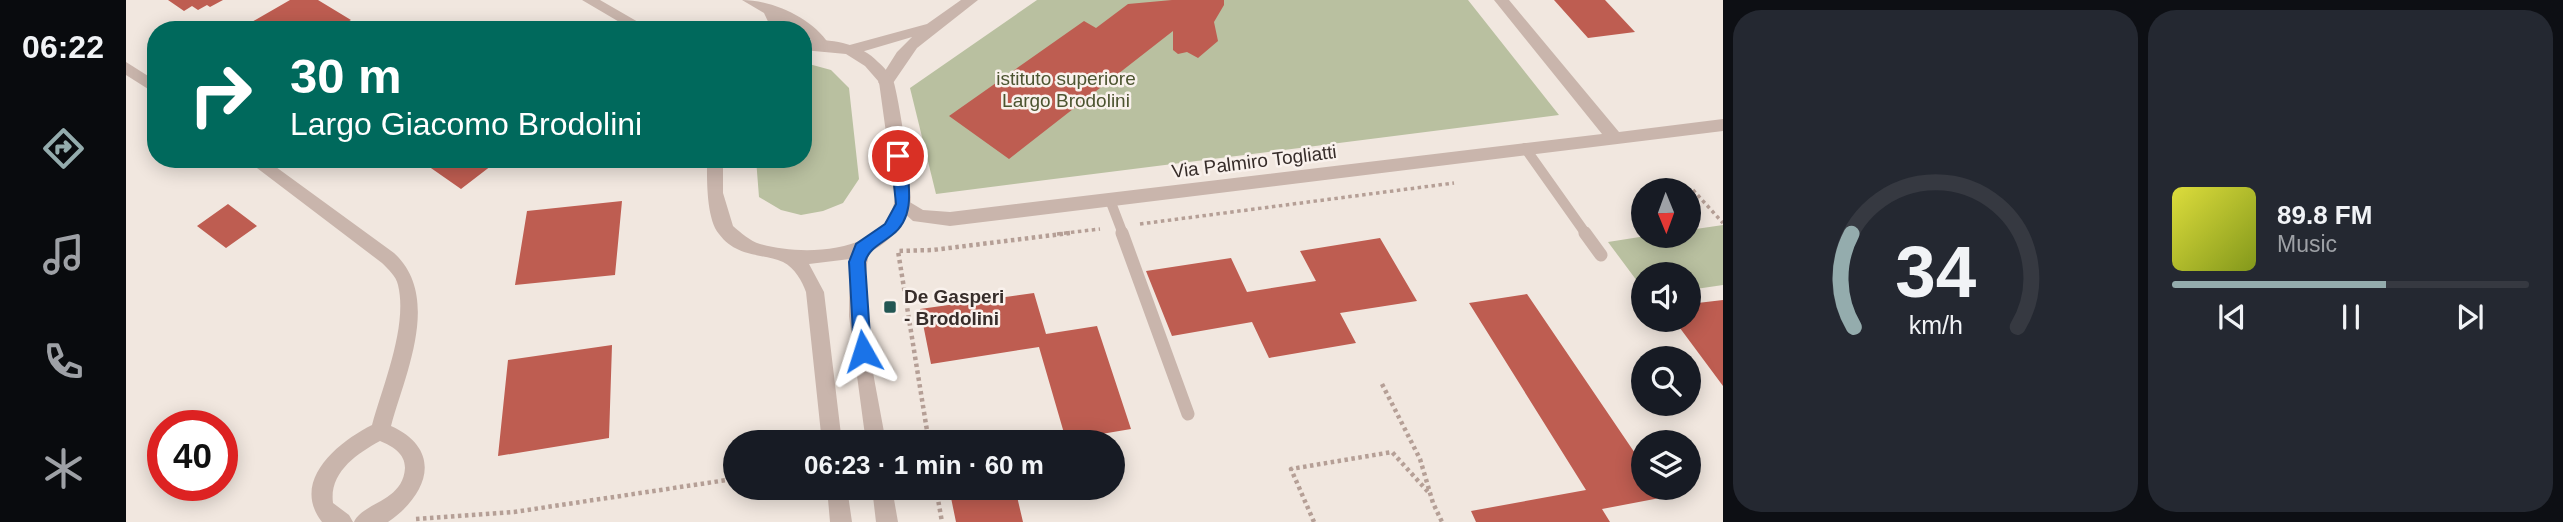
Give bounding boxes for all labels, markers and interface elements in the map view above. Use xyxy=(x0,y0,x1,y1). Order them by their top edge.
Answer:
text: 06:22 xyxy=(22,29,104,65)
icon: right xyxy=(175,49,266,140)
text: 30 m xyxy=(290,49,402,103)
park label: istituto superiore Largo Brodolini xyxy=(996,68,1136,111)
text: Largo Giacomo Brodolini xyxy=(290,106,642,142)
icon: directions xyxy=(39,124,88,173)
pin xyxy=(868,126,928,186)
icon: arrive xyxy=(879,137,917,175)
street label: Via Palmiro Togliatti xyxy=(1170,141,1338,182)
north arrow xyxy=(1631,178,1701,248)
map controls xyxy=(1631,178,1701,500)
text: 89.8 FM xyxy=(2277,200,2372,230)
icon: music xyxy=(39,230,88,279)
text: 34 xyxy=(1895,231,1976,312)
text: Music xyxy=(2277,231,2337,257)
button: sound xyxy=(1631,262,1701,332)
place label: De Gasperi - Brodolini xyxy=(904,286,1004,329)
icon: previous xyxy=(2213,298,2251,336)
icon: pause xyxy=(2332,298,2370,336)
icon: next xyxy=(2451,298,2489,336)
marker: De Gasperi - Brodolini xyxy=(882,299,898,315)
text: km/h xyxy=(1908,311,1963,339)
position arrow xyxy=(826,314,900,388)
icon: phone xyxy=(39,337,88,386)
button: search xyxy=(1631,346,1701,416)
speed limit sign: 40 xyxy=(147,410,238,501)
button: layers xyxy=(1631,430,1701,500)
icon: climate xyxy=(39,444,88,493)
text: 06:23 · 1 min · 60 m xyxy=(804,450,1044,480)

